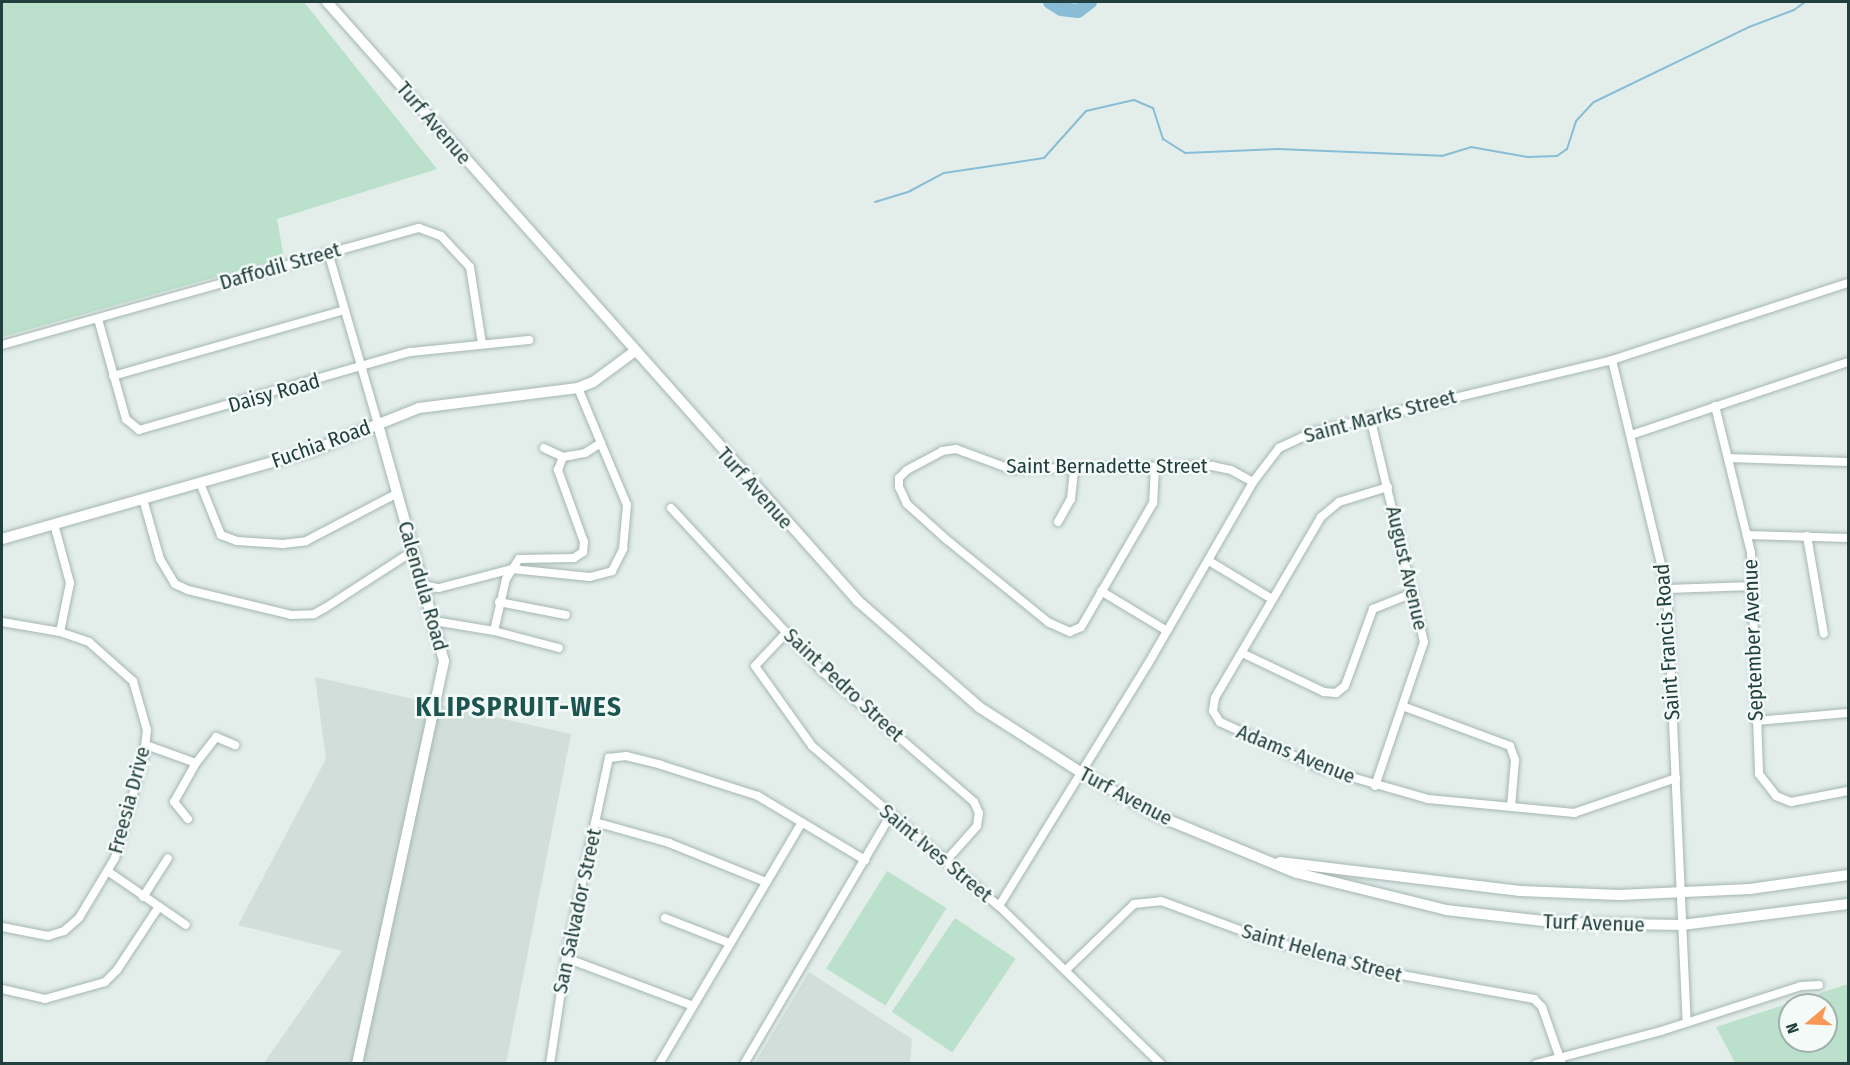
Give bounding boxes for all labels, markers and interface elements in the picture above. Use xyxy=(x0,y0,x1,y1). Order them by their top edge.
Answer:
street label: Turf Avenue xyxy=(391,76,477,170)
street label: Daffodil Street xyxy=(217,237,343,295)
street label: Daisy Road xyxy=(225,368,323,418)
street label: Saint Marks Street xyxy=(1301,384,1459,448)
street label: Fuchia Road xyxy=(268,414,374,474)
street label: Turf Avenue xyxy=(712,442,798,534)
street label: Saint Bernadette Street xyxy=(1006,453,1208,479)
street label: August Avenue xyxy=(1380,504,1434,632)
street label: Calendula Road xyxy=(392,518,454,654)
street label: September Avenue xyxy=(1738,559,1768,721)
street label: Saint Francis Road xyxy=(1649,563,1685,721)
street label: Saint Pedro Street xyxy=(779,623,909,747)
district label: KLIPSPRUIT-WES xyxy=(416,692,622,724)
street label: Adams Avenue xyxy=(1233,719,1359,789)
street label: Freesia Drive xyxy=(103,744,155,856)
street label: Turf Avenue xyxy=(1075,761,1177,831)
street label: Saint Ives Street xyxy=(874,798,998,908)
street label: San Salvador Street xyxy=(547,826,607,996)
street label: Turf Avenue xyxy=(1543,909,1645,937)
street label: Saint Helena Street xyxy=(1239,918,1405,988)
north arrow xyxy=(1778,993,1838,1053)
text: N xyxy=(1782,1021,1803,1036)

